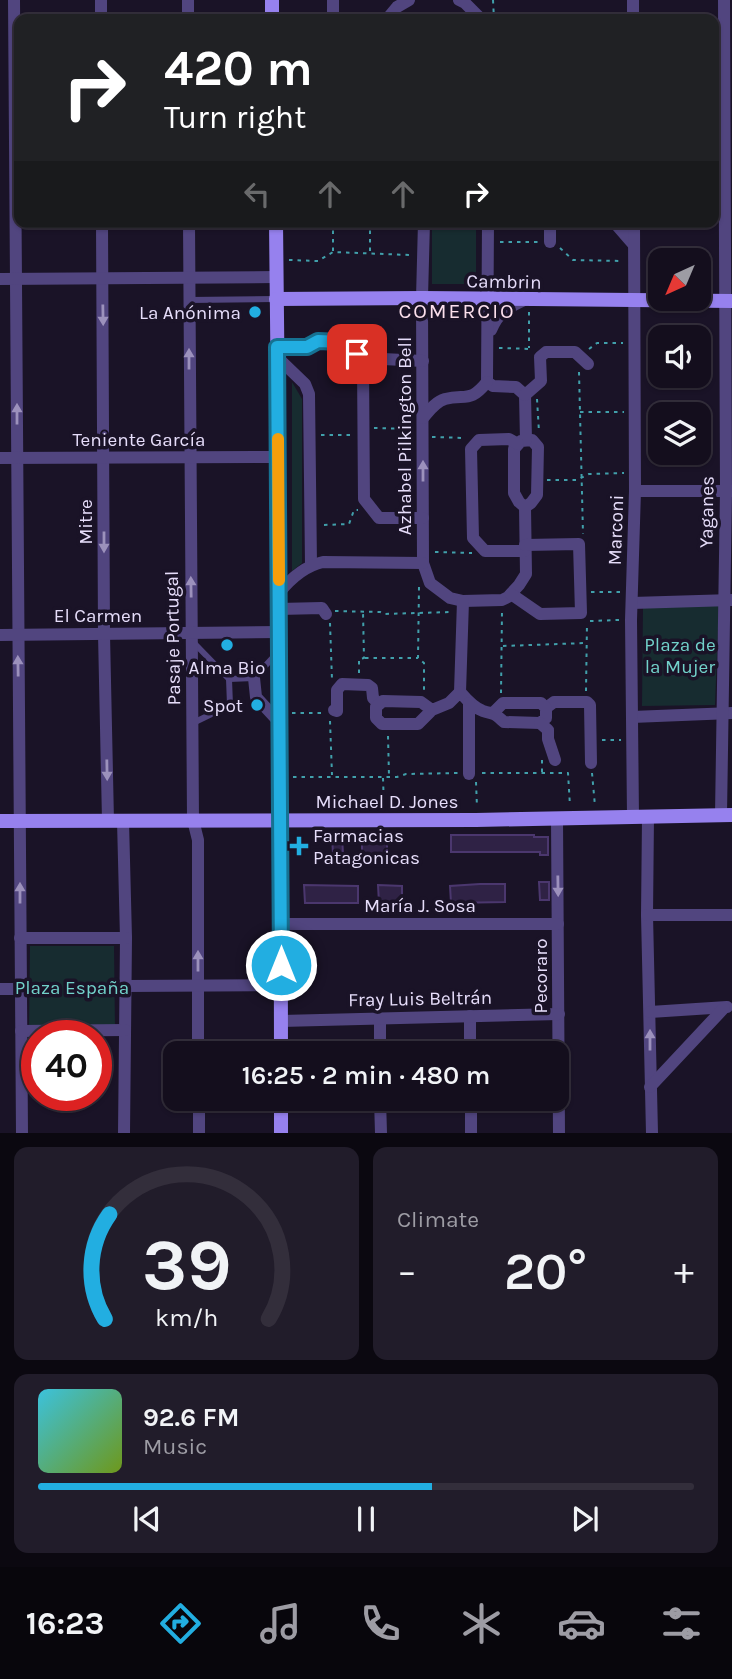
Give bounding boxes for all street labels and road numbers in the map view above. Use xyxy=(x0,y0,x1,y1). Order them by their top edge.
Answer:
street label: Cambrin xyxy=(466,270,542,294)
street label: Azhabel Pilkington Bell xyxy=(394,337,416,535)
street label: Teniente García xyxy=(72,429,206,451)
street label: Yaganes xyxy=(695,476,719,548)
street label: Marconi xyxy=(604,494,628,566)
street label: Mitre xyxy=(75,499,97,545)
street label: Pasaje Portugal xyxy=(161,571,185,705)
street label: El Carmen xyxy=(54,605,142,627)
street label: Michael D. Jones xyxy=(316,791,458,813)
street label: María J. Sosa xyxy=(364,895,476,917)
street label: Pecoraro xyxy=(530,938,552,1014)
street label: Fray Luis Beltrán xyxy=(348,987,492,1011)

